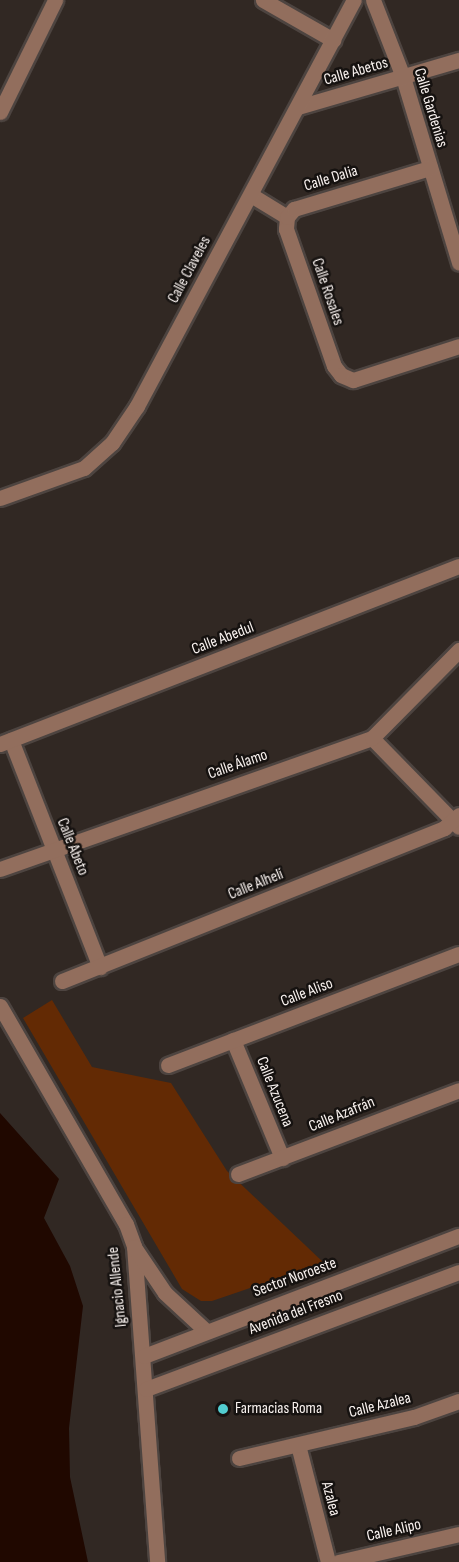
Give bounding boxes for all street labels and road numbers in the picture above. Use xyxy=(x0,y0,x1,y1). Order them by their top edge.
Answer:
street label: Calle Abetos xyxy=(322,54,390,90)
street label: Calle Gardenias xyxy=(409,66,451,150)
street label: Calle Dalia xyxy=(302,162,360,196)
street label: Calle Claveles xyxy=(164,233,216,307)
street label: Calle Rosales xyxy=(307,256,347,328)
street label: Calle Abedul xyxy=(189,618,257,660)
street label: Calle Álamo xyxy=(206,746,270,784)
street label: Calle Abeto xyxy=(52,816,92,878)
street label: Calle Alhelí xyxy=(226,865,286,905)
street label: Calle Aliso xyxy=(278,974,336,1012)
street label: Calle Azucena xyxy=(251,1054,297,1130)
street label: Calle Azafrán xyxy=(306,1093,378,1137)
street label: Ignacio Allende xyxy=(104,1246,132,1328)
street label: Sector Noroeste xyxy=(251,1254,339,1302)
street label: Avenida del Fresno xyxy=(246,1286,346,1340)
street label: Calle Azalea xyxy=(347,1389,413,1423)
street label: Azalea xyxy=(316,1480,344,1518)
street label: Calle Alipo xyxy=(365,1515,423,1547)

